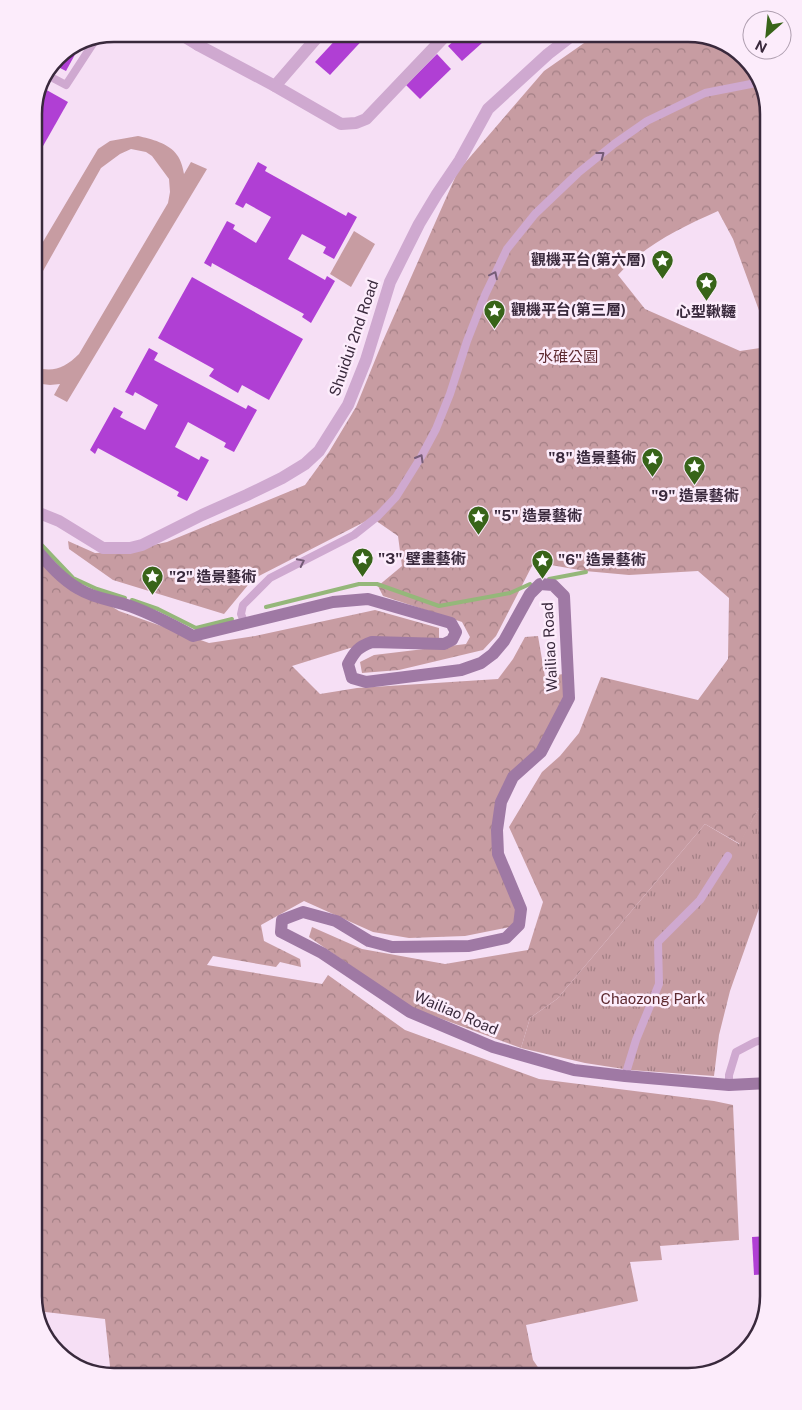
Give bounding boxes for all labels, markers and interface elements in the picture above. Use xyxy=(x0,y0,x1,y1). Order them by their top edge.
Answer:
north arrow xyxy=(742,10,792,60)
text: N xyxy=(753,37,770,56)
one-way arrow xyxy=(595,152,604,160)
place icon: 觀機平台(第六層) xyxy=(650,248,674,279)
place label: 觀機平台(第六層) xyxy=(531,251,646,268)
one-way arrow xyxy=(488,271,498,280)
place icon: 心型鞦韆 xyxy=(694,271,718,302)
street label: Shuidui 2nd Road xyxy=(326,277,381,398)
place icon: 觀機平台(第三層) xyxy=(483,298,507,329)
place label: 觀機平台(第三層) xyxy=(511,301,626,318)
place label: 心型鞦韆 xyxy=(676,303,736,320)
park label: 水碓公園 xyxy=(538,348,598,365)
place icon: "8" 造景藝術 xyxy=(640,446,664,477)
place label: "8" 造景藝術 xyxy=(548,449,636,466)
one-way arrow xyxy=(414,454,424,463)
place icon: "9" 造景藝術 xyxy=(683,455,707,486)
place label: "9" 造景藝術 xyxy=(651,487,739,504)
place icon: "5" 造景藝術 xyxy=(466,504,490,535)
place label: "5" 造景藝術 xyxy=(494,507,582,524)
place icon: "3" 壁畫藝術 xyxy=(350,547,374,578)
place icon: "6" 造景藝術 xyxy=(530,548,554,579)
place label: "3" 壁畫藝術 xyxy=(378,550,466,567)
place label: "6" 造景藝術 xyxy=(558,551,646,568)
one-way arrow xyxy=(296,558,305,568)
place icon: "2" 造景藝術 xyxy=(141,565,165,596)
place label: "2" 造景藝術 xyxy=(169,568,256,585)
street label: Wailiao Road xyxy=(539,602,560,692)
street label: Wailiao Road xyxy=(412,987,501,1038)
park label: Chaozong Park xyxy=(601,990,705,1007)

